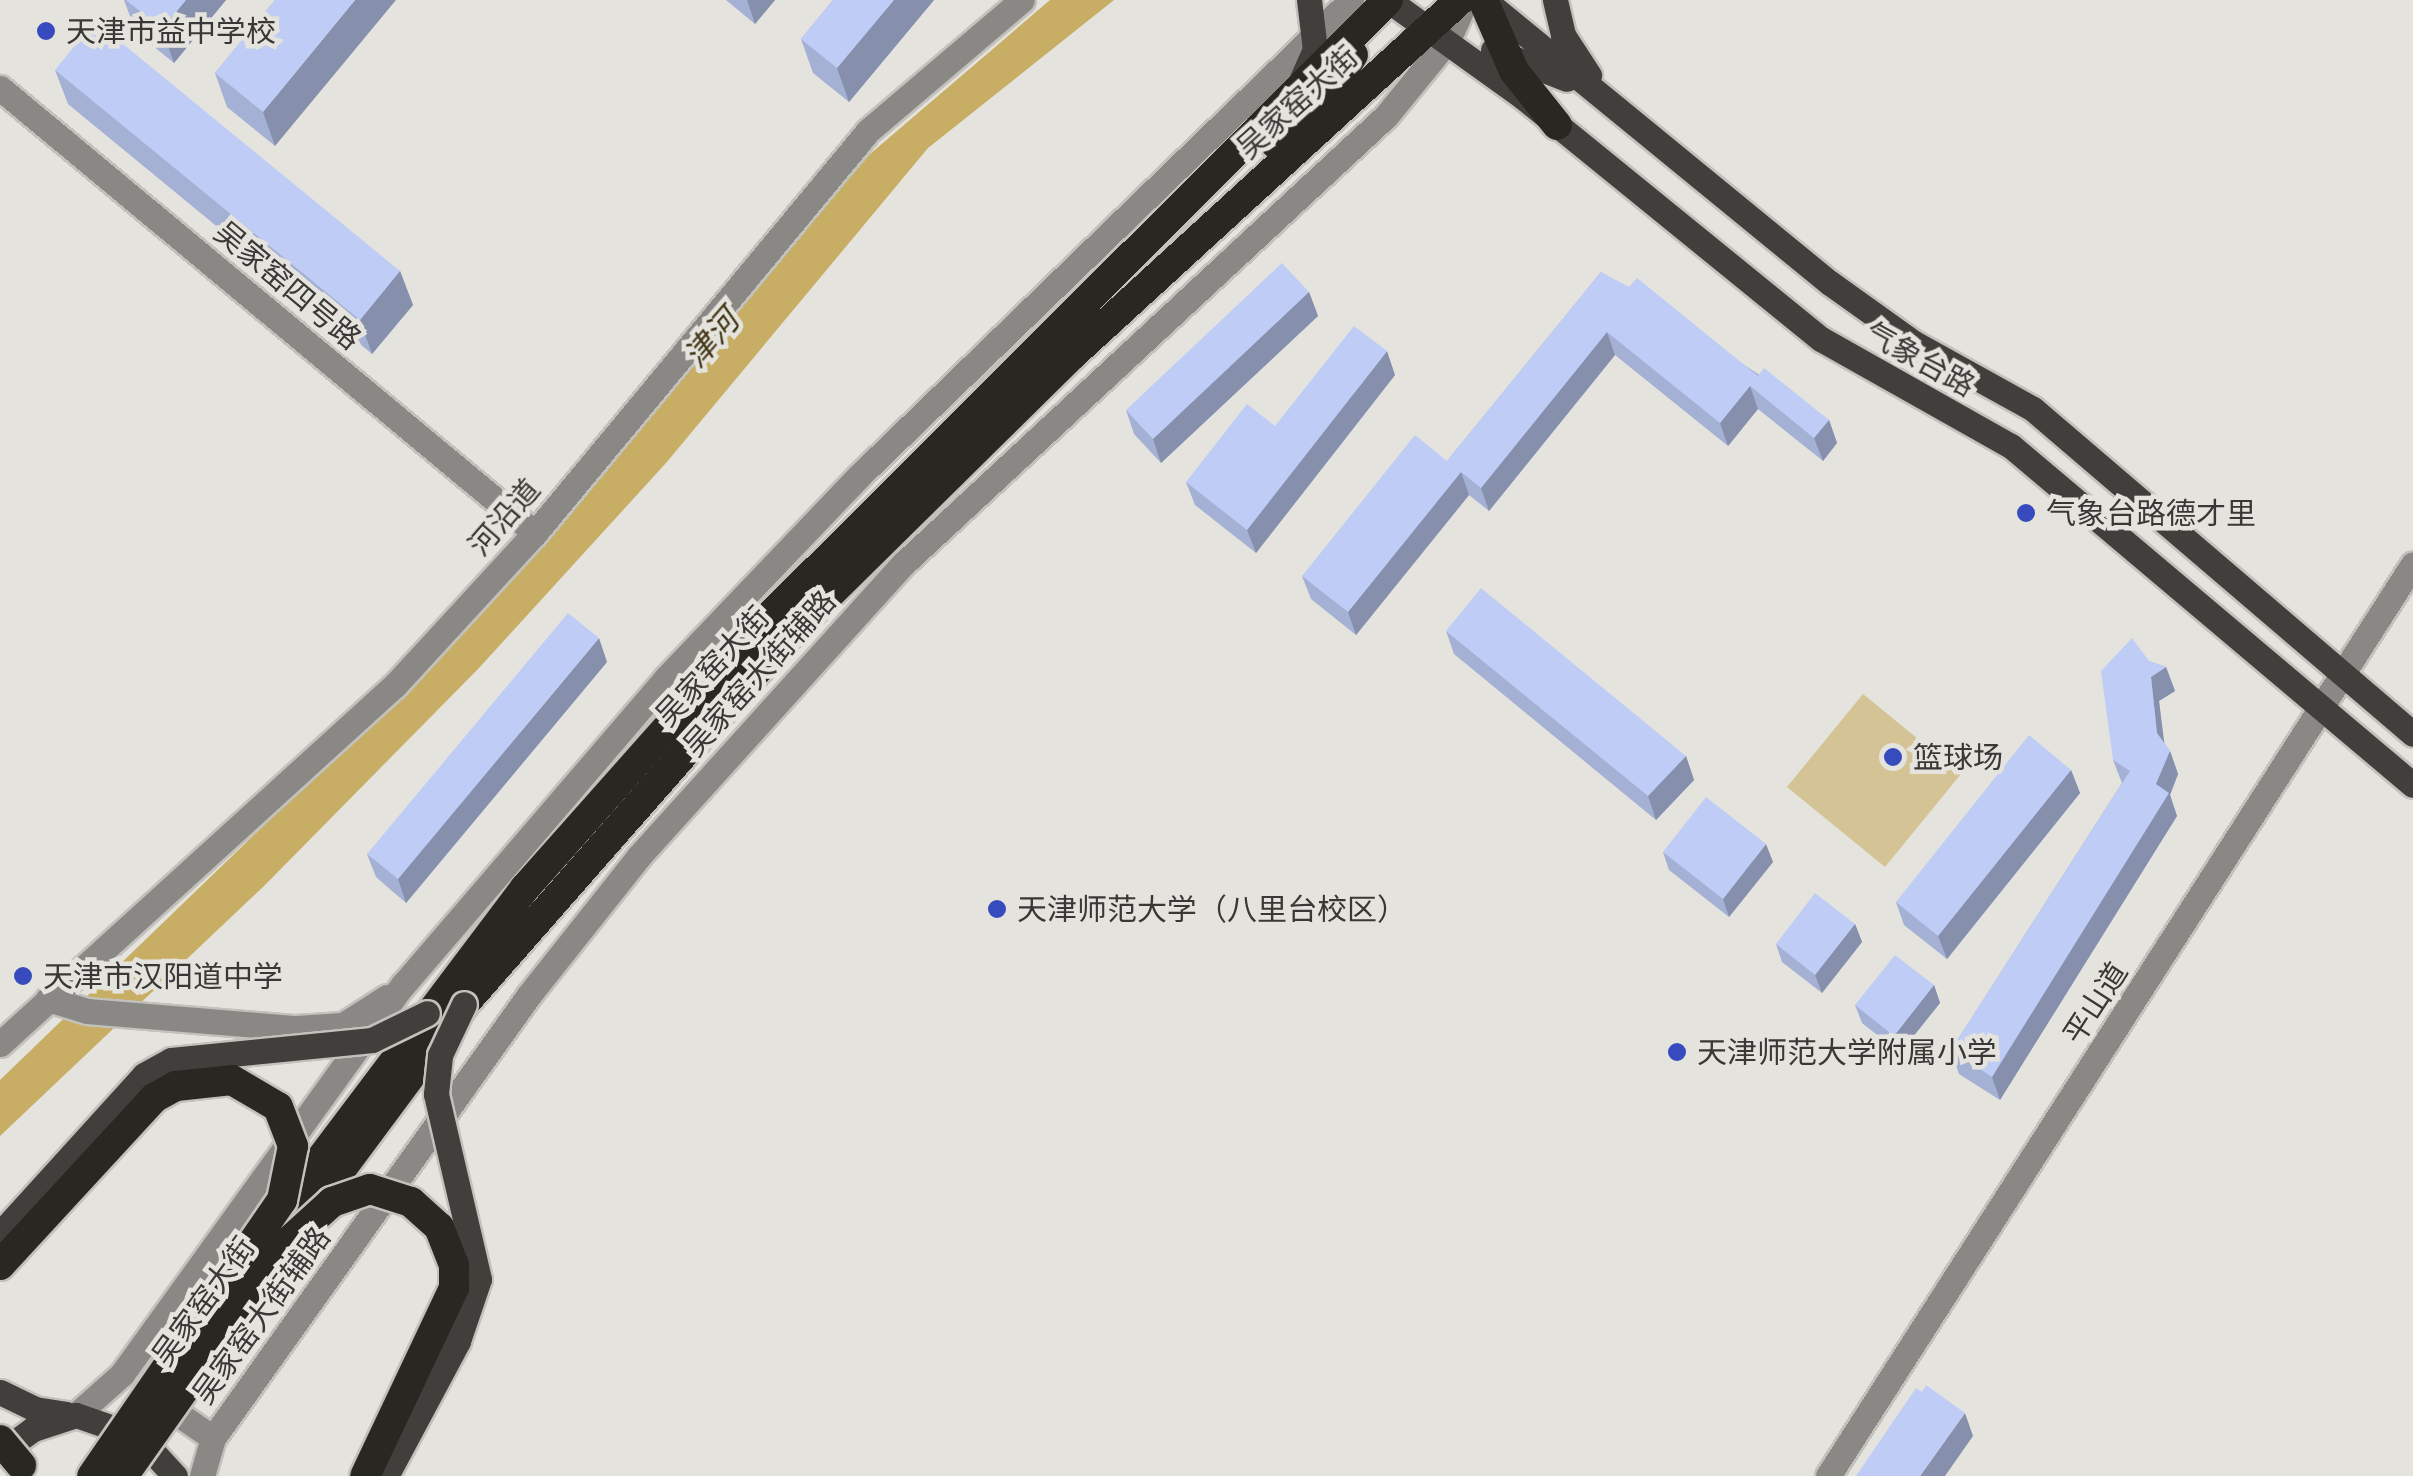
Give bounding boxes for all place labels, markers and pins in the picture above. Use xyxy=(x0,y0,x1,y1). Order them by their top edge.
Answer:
place label: 天津市益中学校 xyxy=(66,13,276,49)
marker: 天津市益中学校 xyxy=(35,20,57,42)
place label: 气象台路德才里 xyxy=(2046,495,2256,531)
marker: 气象台路德才里 xyxy=(2015,502,2037,524)
place label: 篮球场 xyxy=(1913,739,2003,775)
marker: 篮球场 xyxy=(1882,746,1904,768)
place label: 天津师范大学（八里台校区） xyxy=(1017,891,1407,927)
marker: 天津师范大学（八里台校区） xyxy=(986,898,1008,920)
place label: 天津市汉阳道中学 xyxy=(43,958,283,994)
marker: 天津市汉阳道中学 xyxy=(12,965,34,987)
place label: 天津师范大学附属小学 xyxy=(1697,1034,1997,1070)
marker: 天津师范大学附属小学 xyxy=(1666,1041,1688,1063)

